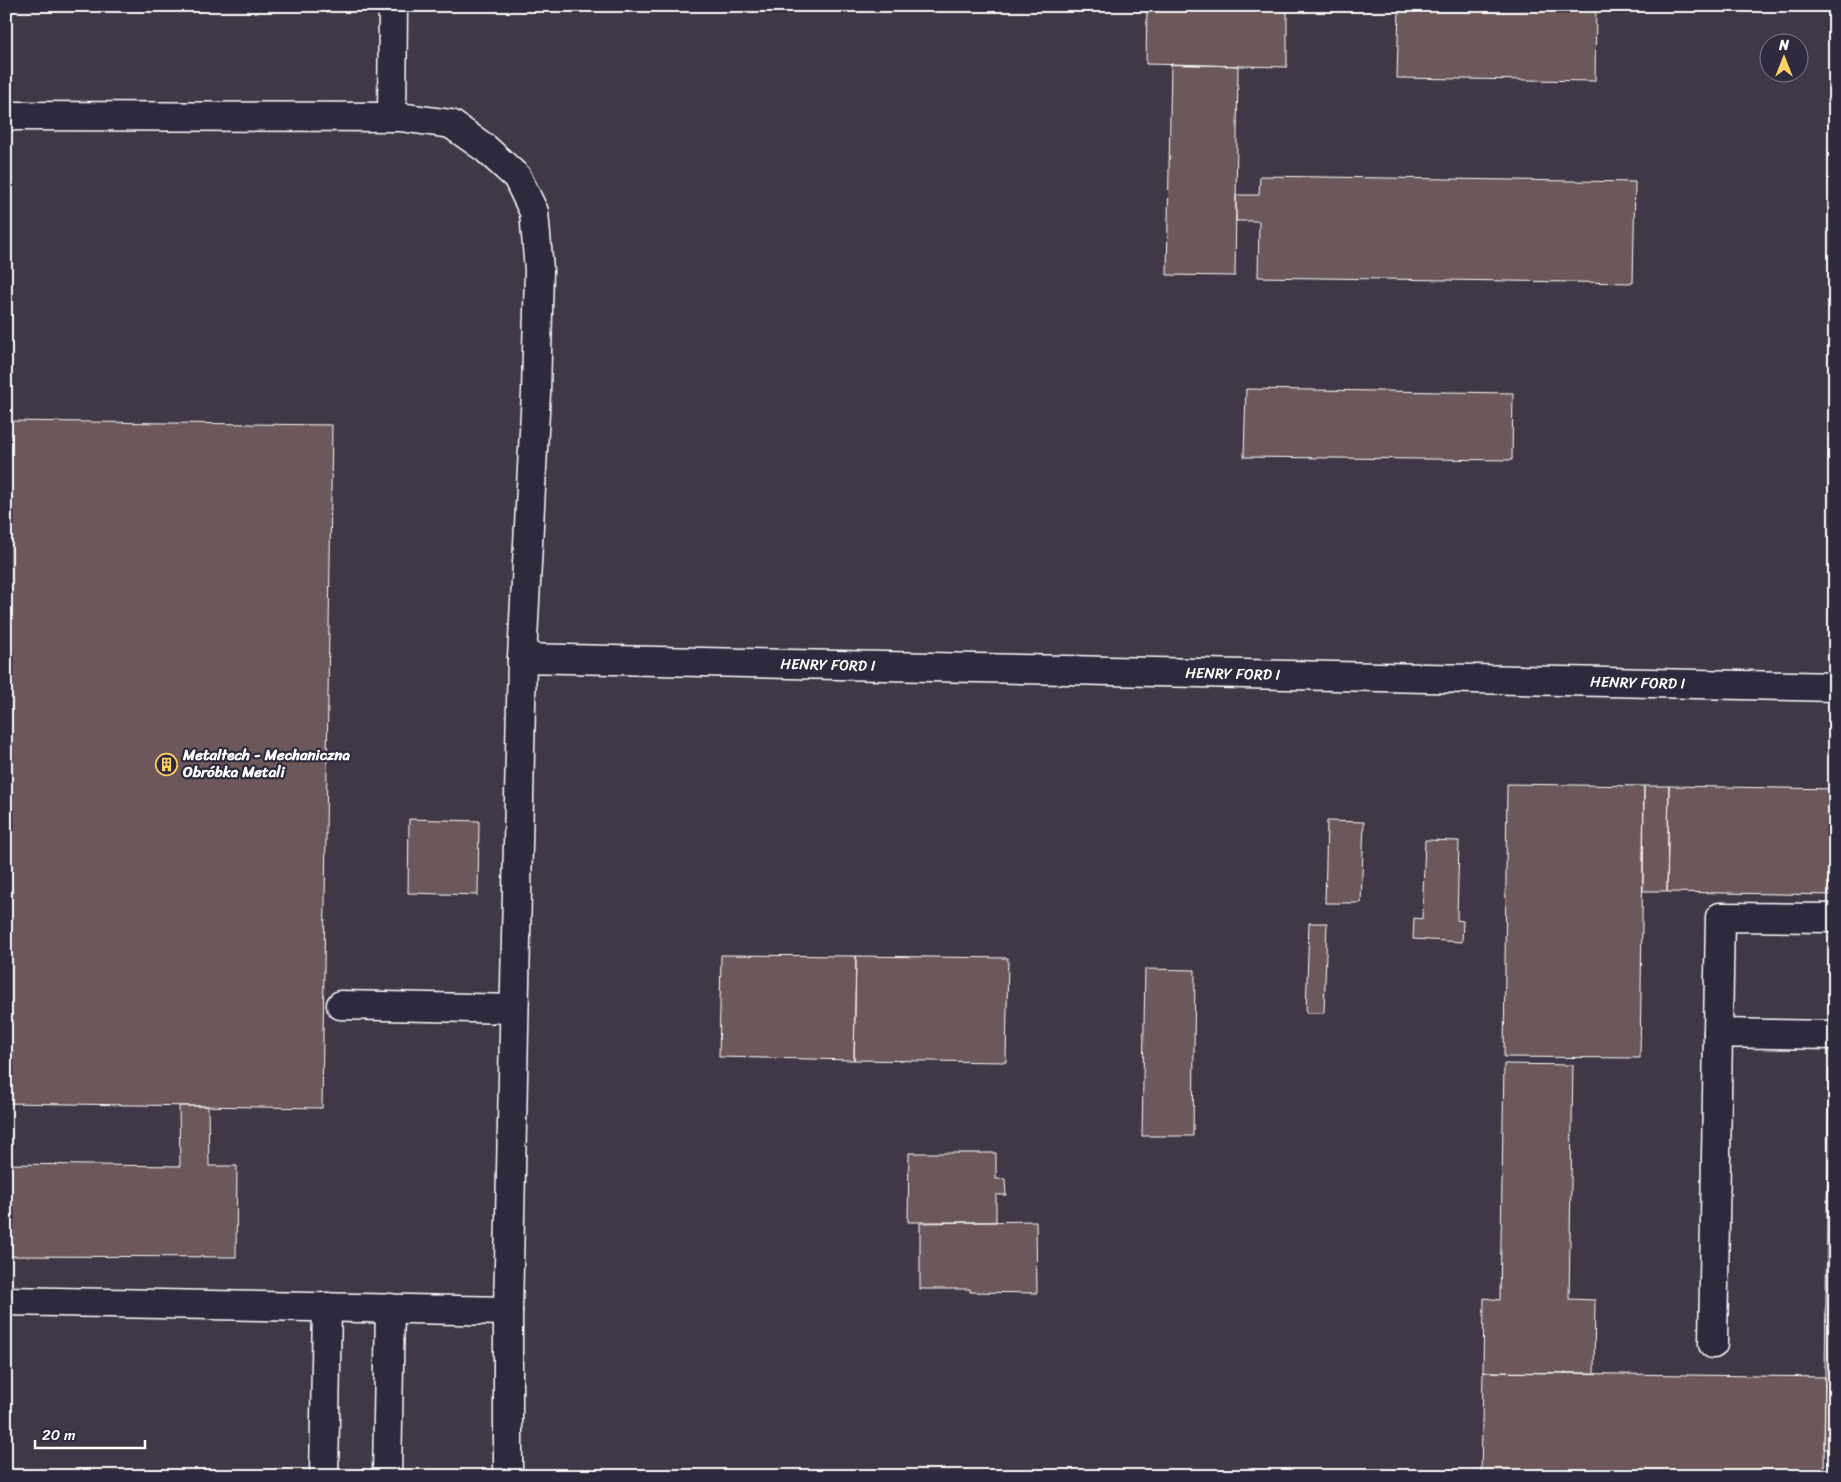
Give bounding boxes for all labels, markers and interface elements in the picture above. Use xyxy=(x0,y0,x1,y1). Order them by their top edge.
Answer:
north arrow xyxy=(1758,32,1808,82)
text: N xyxy=(1778,33,1789,58)
street label: HENRY FORD I xyxy=(780,651,876,679)
street label: HENRY FORD I xyxy=(1185,660,1281,688)
street label: HENRY FORD I xyxy=(1590,669,1686,697)
place label: Metaltech - Mechaniczna Obróbka Metali xyxy=(182,742,350,785)
building icon: Metaltech - Mechaniczna Obróbka Metali xyxy=(155,752,179,776)
scale bar xyxy=(35,1417,145,1449)
text: 20 m xyxy=(42,1422,76,1448)

